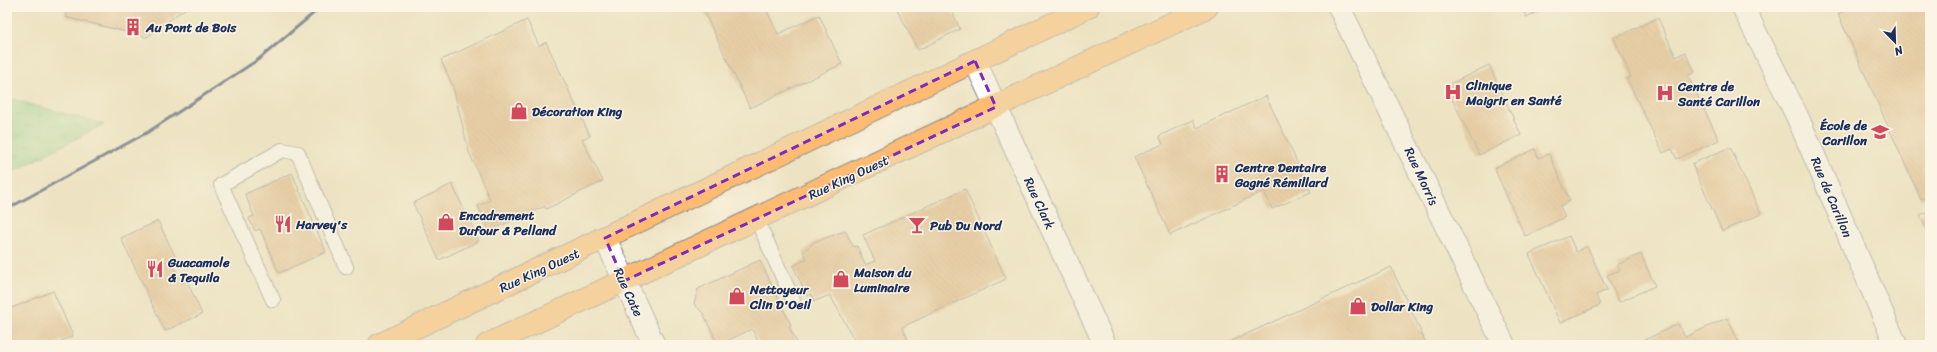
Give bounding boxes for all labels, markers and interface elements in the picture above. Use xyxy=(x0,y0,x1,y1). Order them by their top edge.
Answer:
place label: Au Pont de Bois xyxy=(145,16,237,39)
building icon: Au Pont de Bois xyxy=(123,17,143,37)
north arrow xyxy=(1875,22,1915,62)
text: N xyxy=(1891,40,1907,61)
place label: Clinique Maigrir en Santé xyxy=(1465,74,1562,112)
place label: Centre de Santé Carillon xyxy=(1677,75,1761,113)
hospital icon: Clinique Maigrir en Santé xyxy=(1443,82,1463,102)
hospital icon: Centre de Santé Carillon xyxy=(1655,83,1675,103)
place label: Décoration King xyxy=(532,100,623,123)
shop icon: Décoration King xyxy=(509,101,529,121)
place label: École de Carillon xyxy=(1820,114,1868,152)
school or university icon: École de Carillon xyxy=(1870,122,1890,142)
street label: Rue Morris xyxy=(1398,143,1445,210)
street label: Rue King Ouest xyxy=(804,149,893,206)
street label: Rue de Carillon xyxy=(1804,153,1859,241)
place label: Centre Dentaire Gagné Rémillard xyxy=(1234,156,1329,194)
building icon: Centre Dentaire Gagné Rémillard xyxy=(1212,164,1232,184)
street label: Rue Clark xyxy=(1017,173,1062,233)
place label: Encadrement Dufour & Pelland xyxy=(459,204,557,242)
shop icon: Encadrement Dufour & Pelland xyxy=(436,212,456,232)
place label: Harvey's xyxy=(295,213,348,236)
restaurant icon: Harvey's xyxy=(273,214,293,234)
place label: Pub Du Nord xyxy=(930,214,1002,237)
bar icon: Pub Du Nord xyxy=(907,215,927,235)
street label: Rue King Ouest xyxy=(495,242,584,299)
place label: Guacamole & Tequila xyxy=(167,251,230,289)
restaurant icon: Guacamole & Tequila xyxy=(145,259,165,279)
place label: Maison du Luminaire xyxy=(853,261,912,299)
street label: Rue Cate xyxy=(607,264,650,321)
shop icon: Maison du Luminaire xyxy=(831,269,851,289)
place label: Nettoyeur Clin D'Oeil xyxy=(749,278,812,316)
shop icon: Nettoyeur Clin D'Oeil xyxy=(727,286,747,306)
place label: Dollar King xyxy=(1371,295,1434,318)
shop icon: Dollar King xyxy=(1348,296,1368,316)

